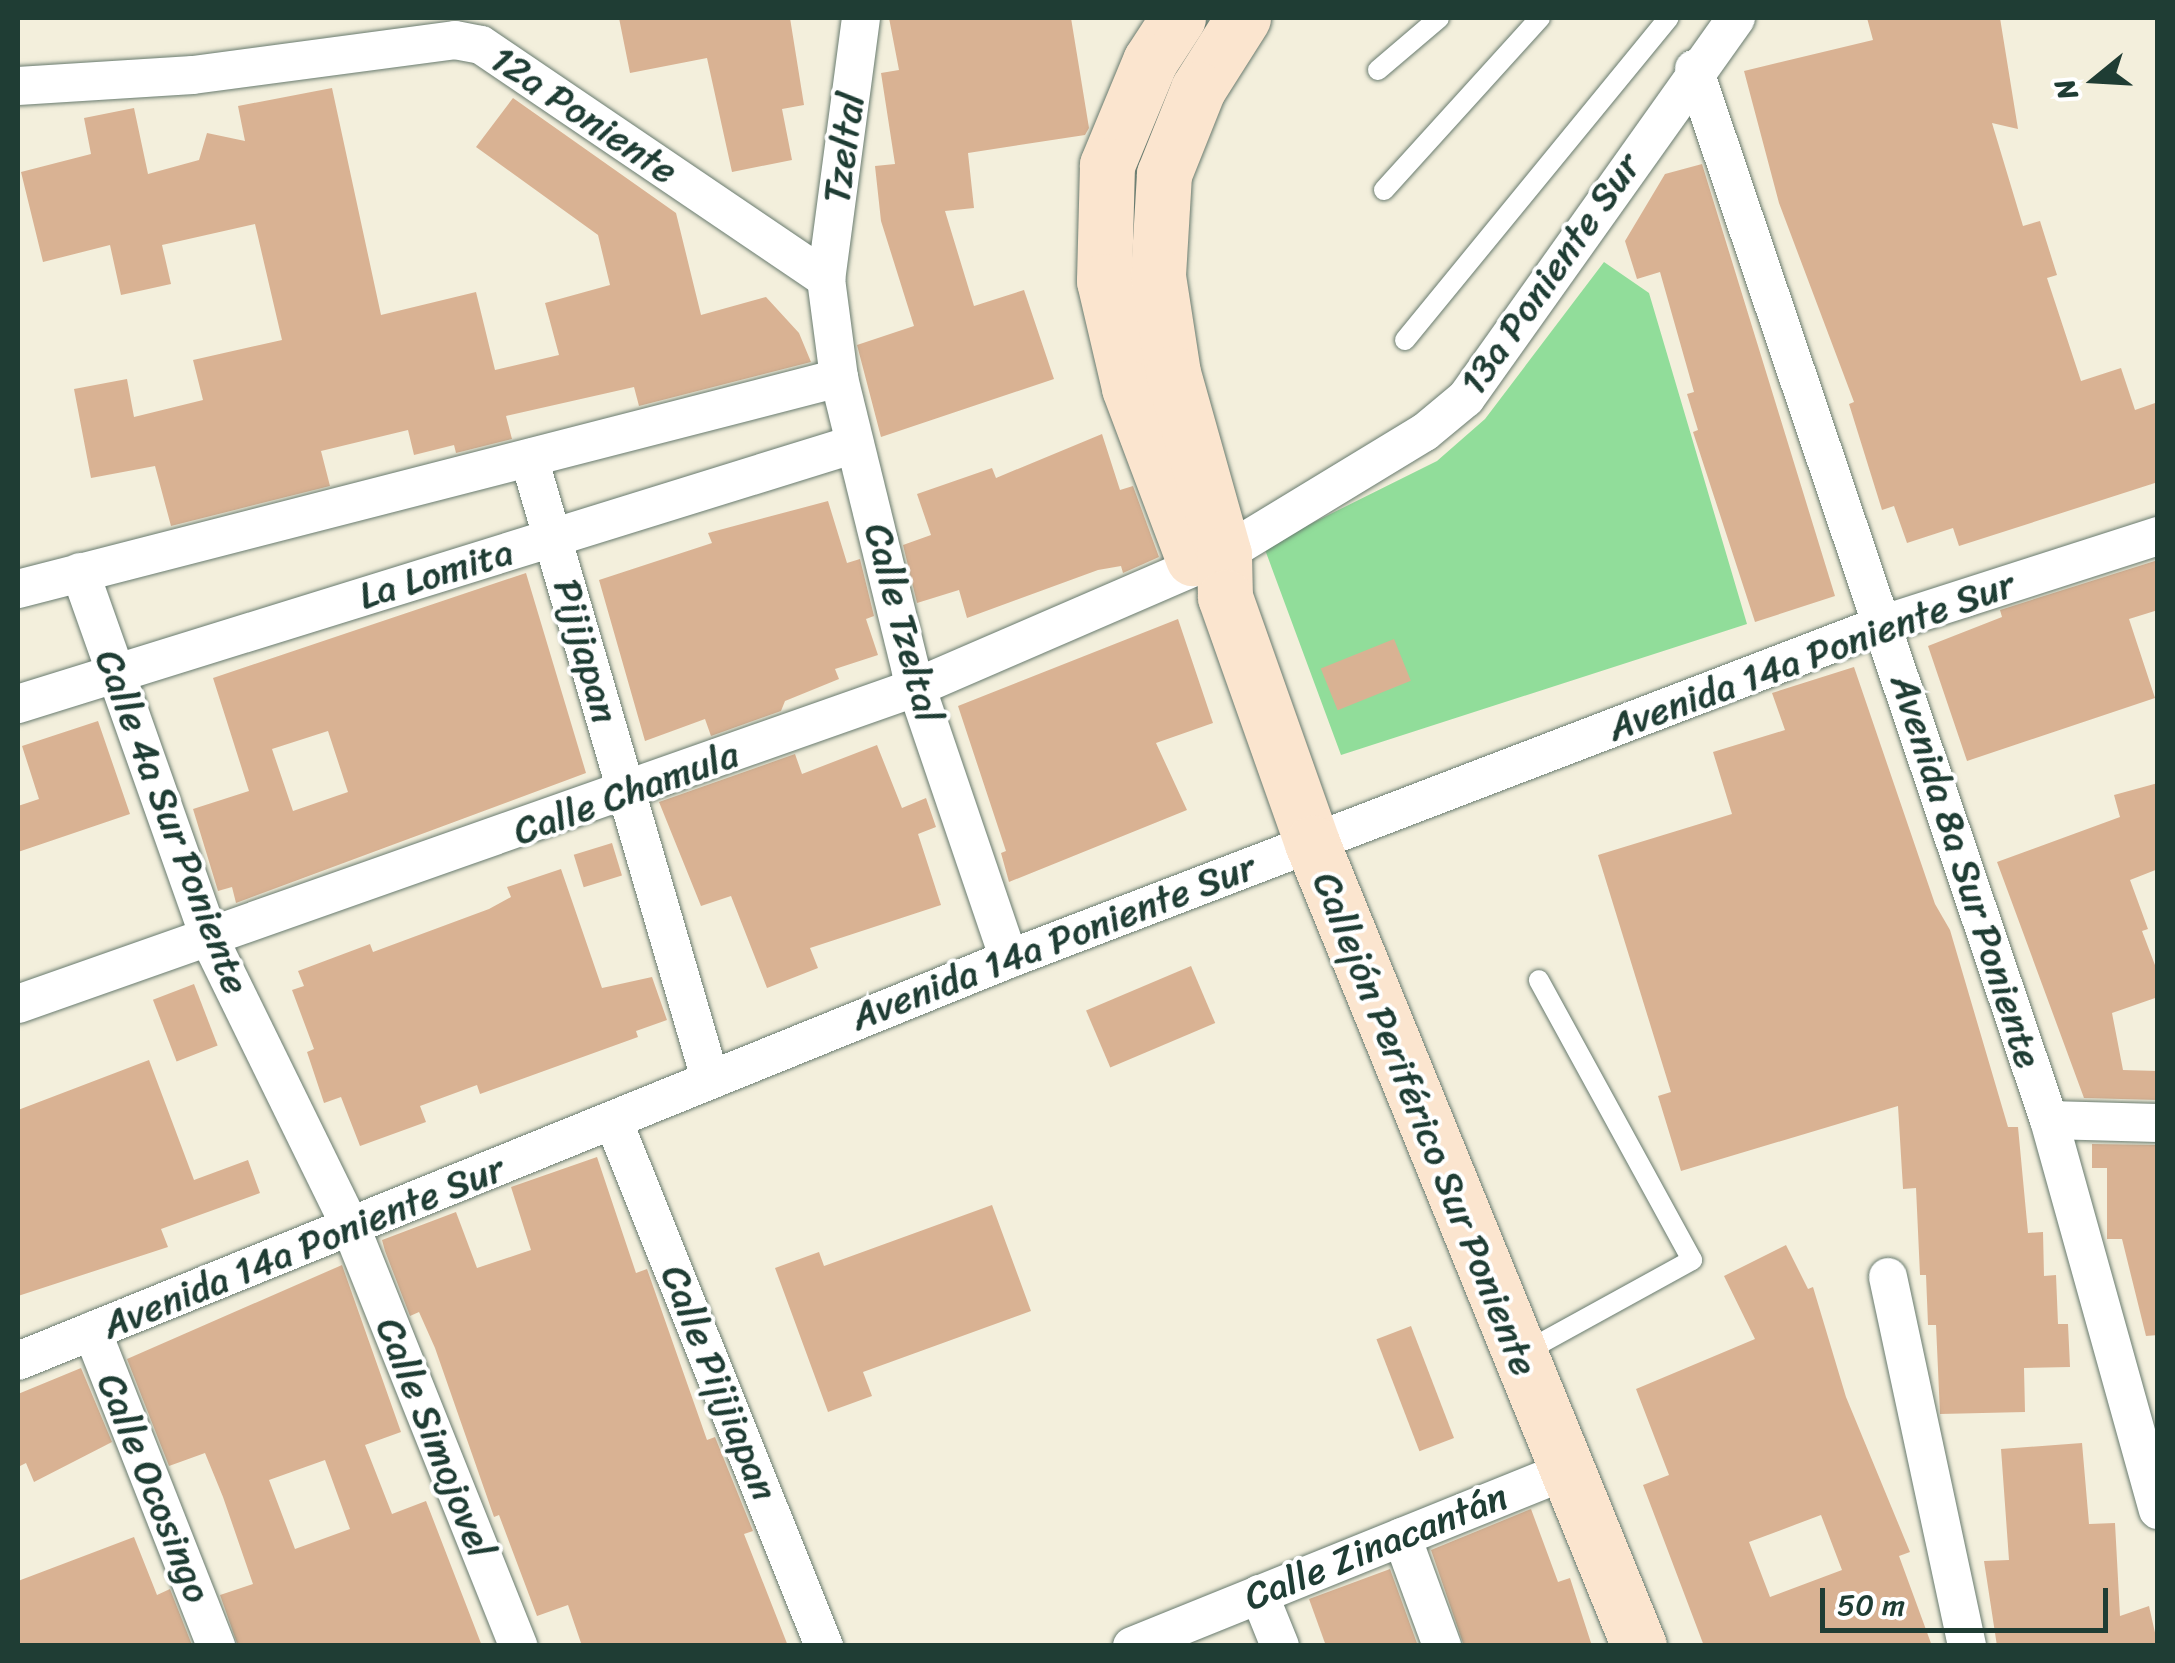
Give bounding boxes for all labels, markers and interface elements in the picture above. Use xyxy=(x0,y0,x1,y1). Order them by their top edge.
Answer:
north arrow xyxy=(2045,30,2145,130)
street label: 12a Poniente xyxy=(482,36,686,194)
text: N xyxy=(2040,73,2092,106)
street label: Tzeltal xyxy=(814,90,874,206)
street label: 13a Poniente Sur xyxy=(1450,145,1650,403)
street label: Calle Tzeltal xyxy=(854,518,952,728)
street label: La Lomita xyxy=(353,529,519,619)
street label: Avenida 14a Poniente Sur xyxy=(1602,561,2020,751)
street label: Pijijapan xyxy=(544,574,628,728)
street label: Calle 4a Sur Poniente xyxy=(86,644,258,1000)
street label: Avenida 8a Sur Poniente xyxy=(1881,669,2051,1073)
street label: Calle Chamula xyxy=(507,731,745,855)
street label: Avenida 14a Poniente Sur xyxy=(845,844,1261,1040)
street label: Callejón Periférico Sur Poniente xyxy=(1303,865,1547,1383)
street label: Avenida 14a Poniente Sur xyxy=(96,1146,510,1348)
street label: Calle Pijijiapan xyxy=(651,1258,787,1508)
street label: Calle Simojovel xyxy=(366,1311,504,1565)
street label: Calle Ocosingo xyxy=(87,1367,221,1609)
street label: Calle Zinacantán xyxy=(1238,1474,1514,1620)
scale bar xyxy=(1825,1568,2112,1630)
text: 50 m xyxy=(1837,1578,1905,1632)

